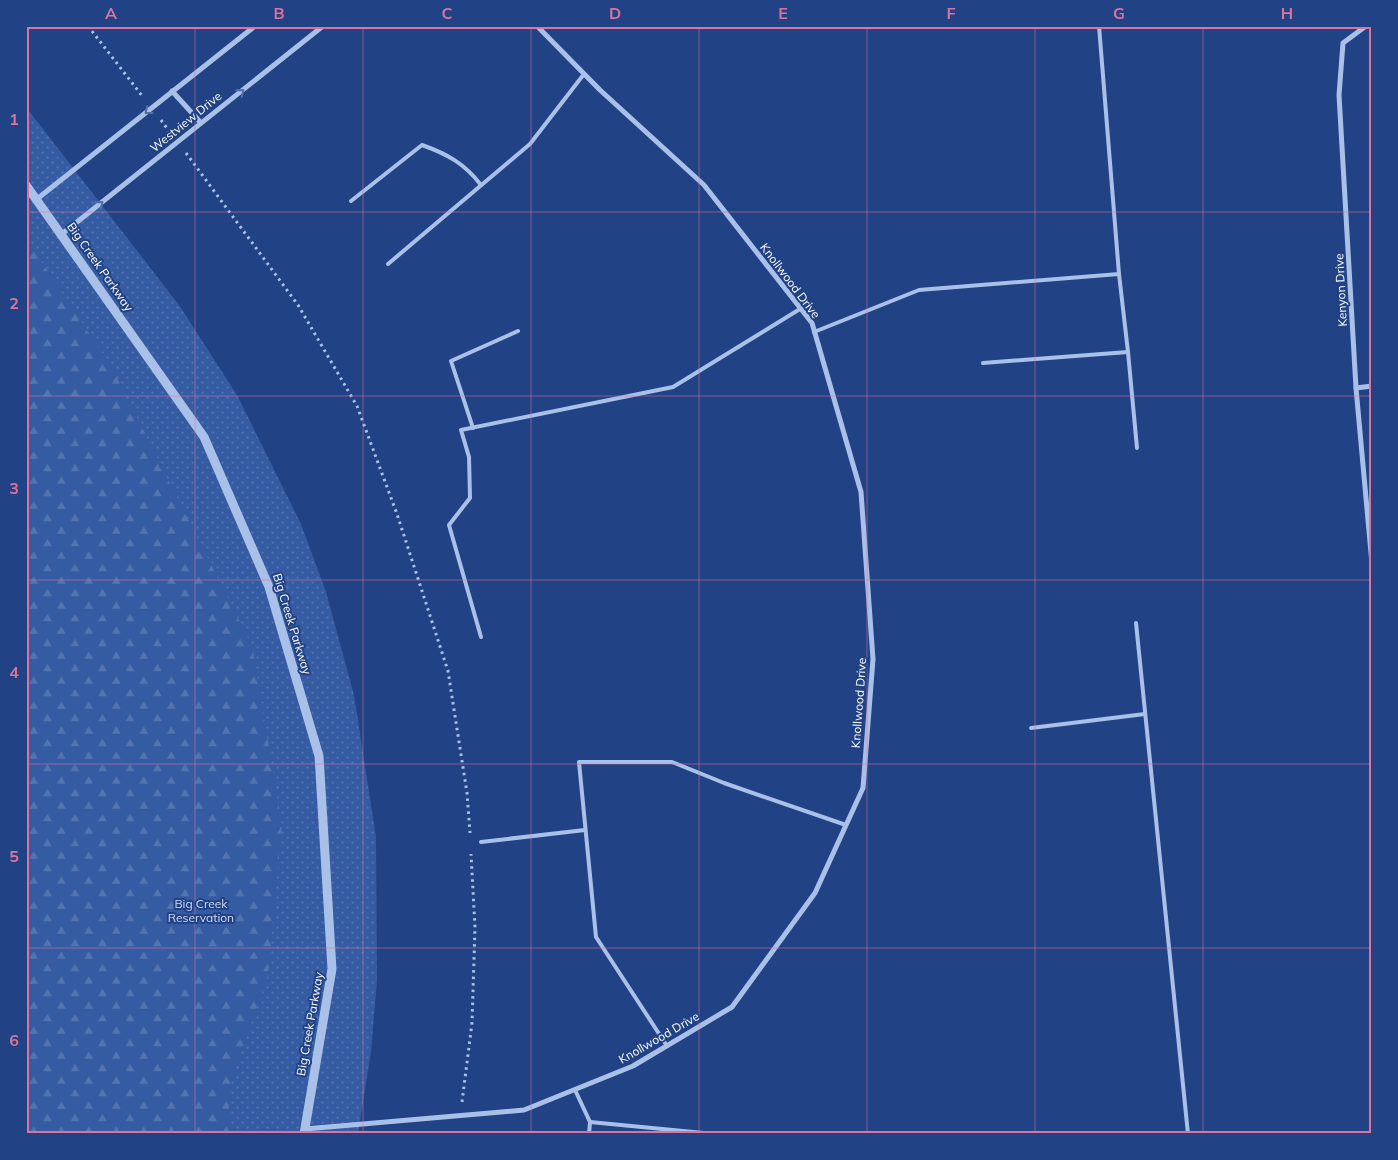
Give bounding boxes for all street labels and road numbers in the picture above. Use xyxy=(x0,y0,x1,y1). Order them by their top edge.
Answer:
street label: Westview Drive xyxy=(147,88,224,155)
street label: Big Creek Parkway xyxy=(64,219,137,315)
street label: Knollwood Drive xyxy=(757,240,824,321)
street label: Kenyon Drive xyxy=(1331,253,1350,327)
street label: Big Creek Parkway xyxy=(270,571,315,677)
street label: Knollwood Drive xyxy=(848,657,869,749)
street label: Big Creek Parkway xyxy=(293,970,326,1077)
street label: Knollwood Drive xyxy=(616,1008,702,1067)

